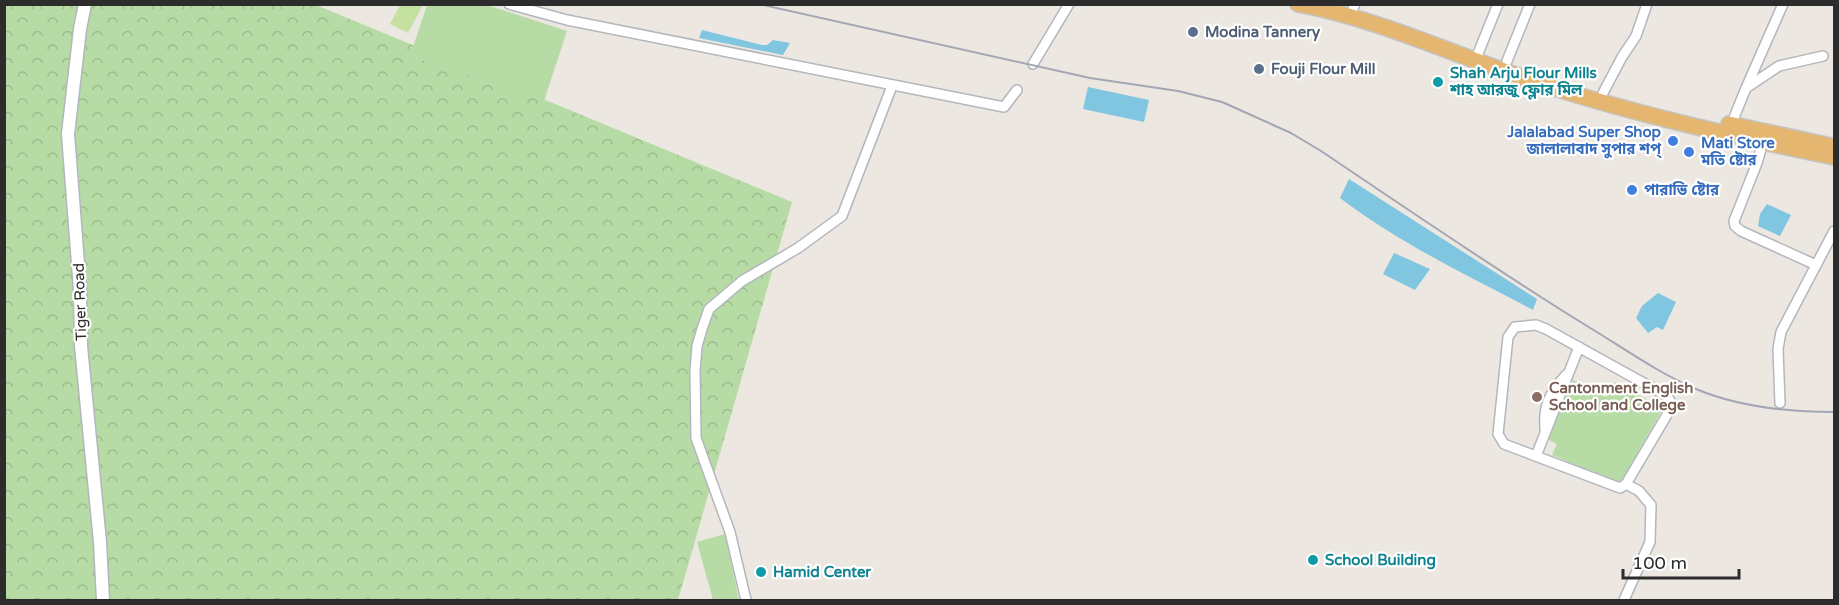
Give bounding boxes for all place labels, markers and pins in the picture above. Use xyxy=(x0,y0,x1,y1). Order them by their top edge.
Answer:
place label: Modina Tannery xyxy=(1205,23,1320,42)
marker: Modina Tannery xyxy=(1186,25,1200,39)
place label: Fouji Flour Mill xyxy=(1271,60,1375,79)
marker: Fouji Flour Mill xyxy=(1252,62,1266,76)
place label: Shah Arju Flour Mills শাহ আরজু ফ্লোর মিল xyxy=(1449,64,1597,100)
marker: Shah Arju Flour Mills শাহ আরজু ফ্লোর মিল xyxy=(1431,75,1445,89)
place label: Jalalabad Super Shop জালালাবাদ সুপার শপ্ xyxy=(1506,123,1662,159)
marker: Jalalabad Super Shop জালালাবাদ সুপার শপ্ xyxy=(1666,134,1680,148)
place label: Mati Store মতি ষ্টোর xyxy=(1700,134,1775,169)
marker: Mati Store মতি ষ্টোর xyxy=(1682,145,1696,159)
place label: পারাভি ষ্টোর xyxy=(1644,181,1720,199)
marker: পারাভি ষ্টোর xyxy=(1625,183,1639,197)
place label: Cantonment English School and College xyxy=(1549,379,1693,415)
marker: Cantonment English School and College xyxy=(1530,390,1544,404)
place label: School Building xyxy=(1325,551,1436,570)
marker: School Building xyxy=(1306,553,1320,567)
place label: Hamid Center xyxy=(773,563,871,581)
marker: Hamid Center xyxy=(754,565,768,579)

